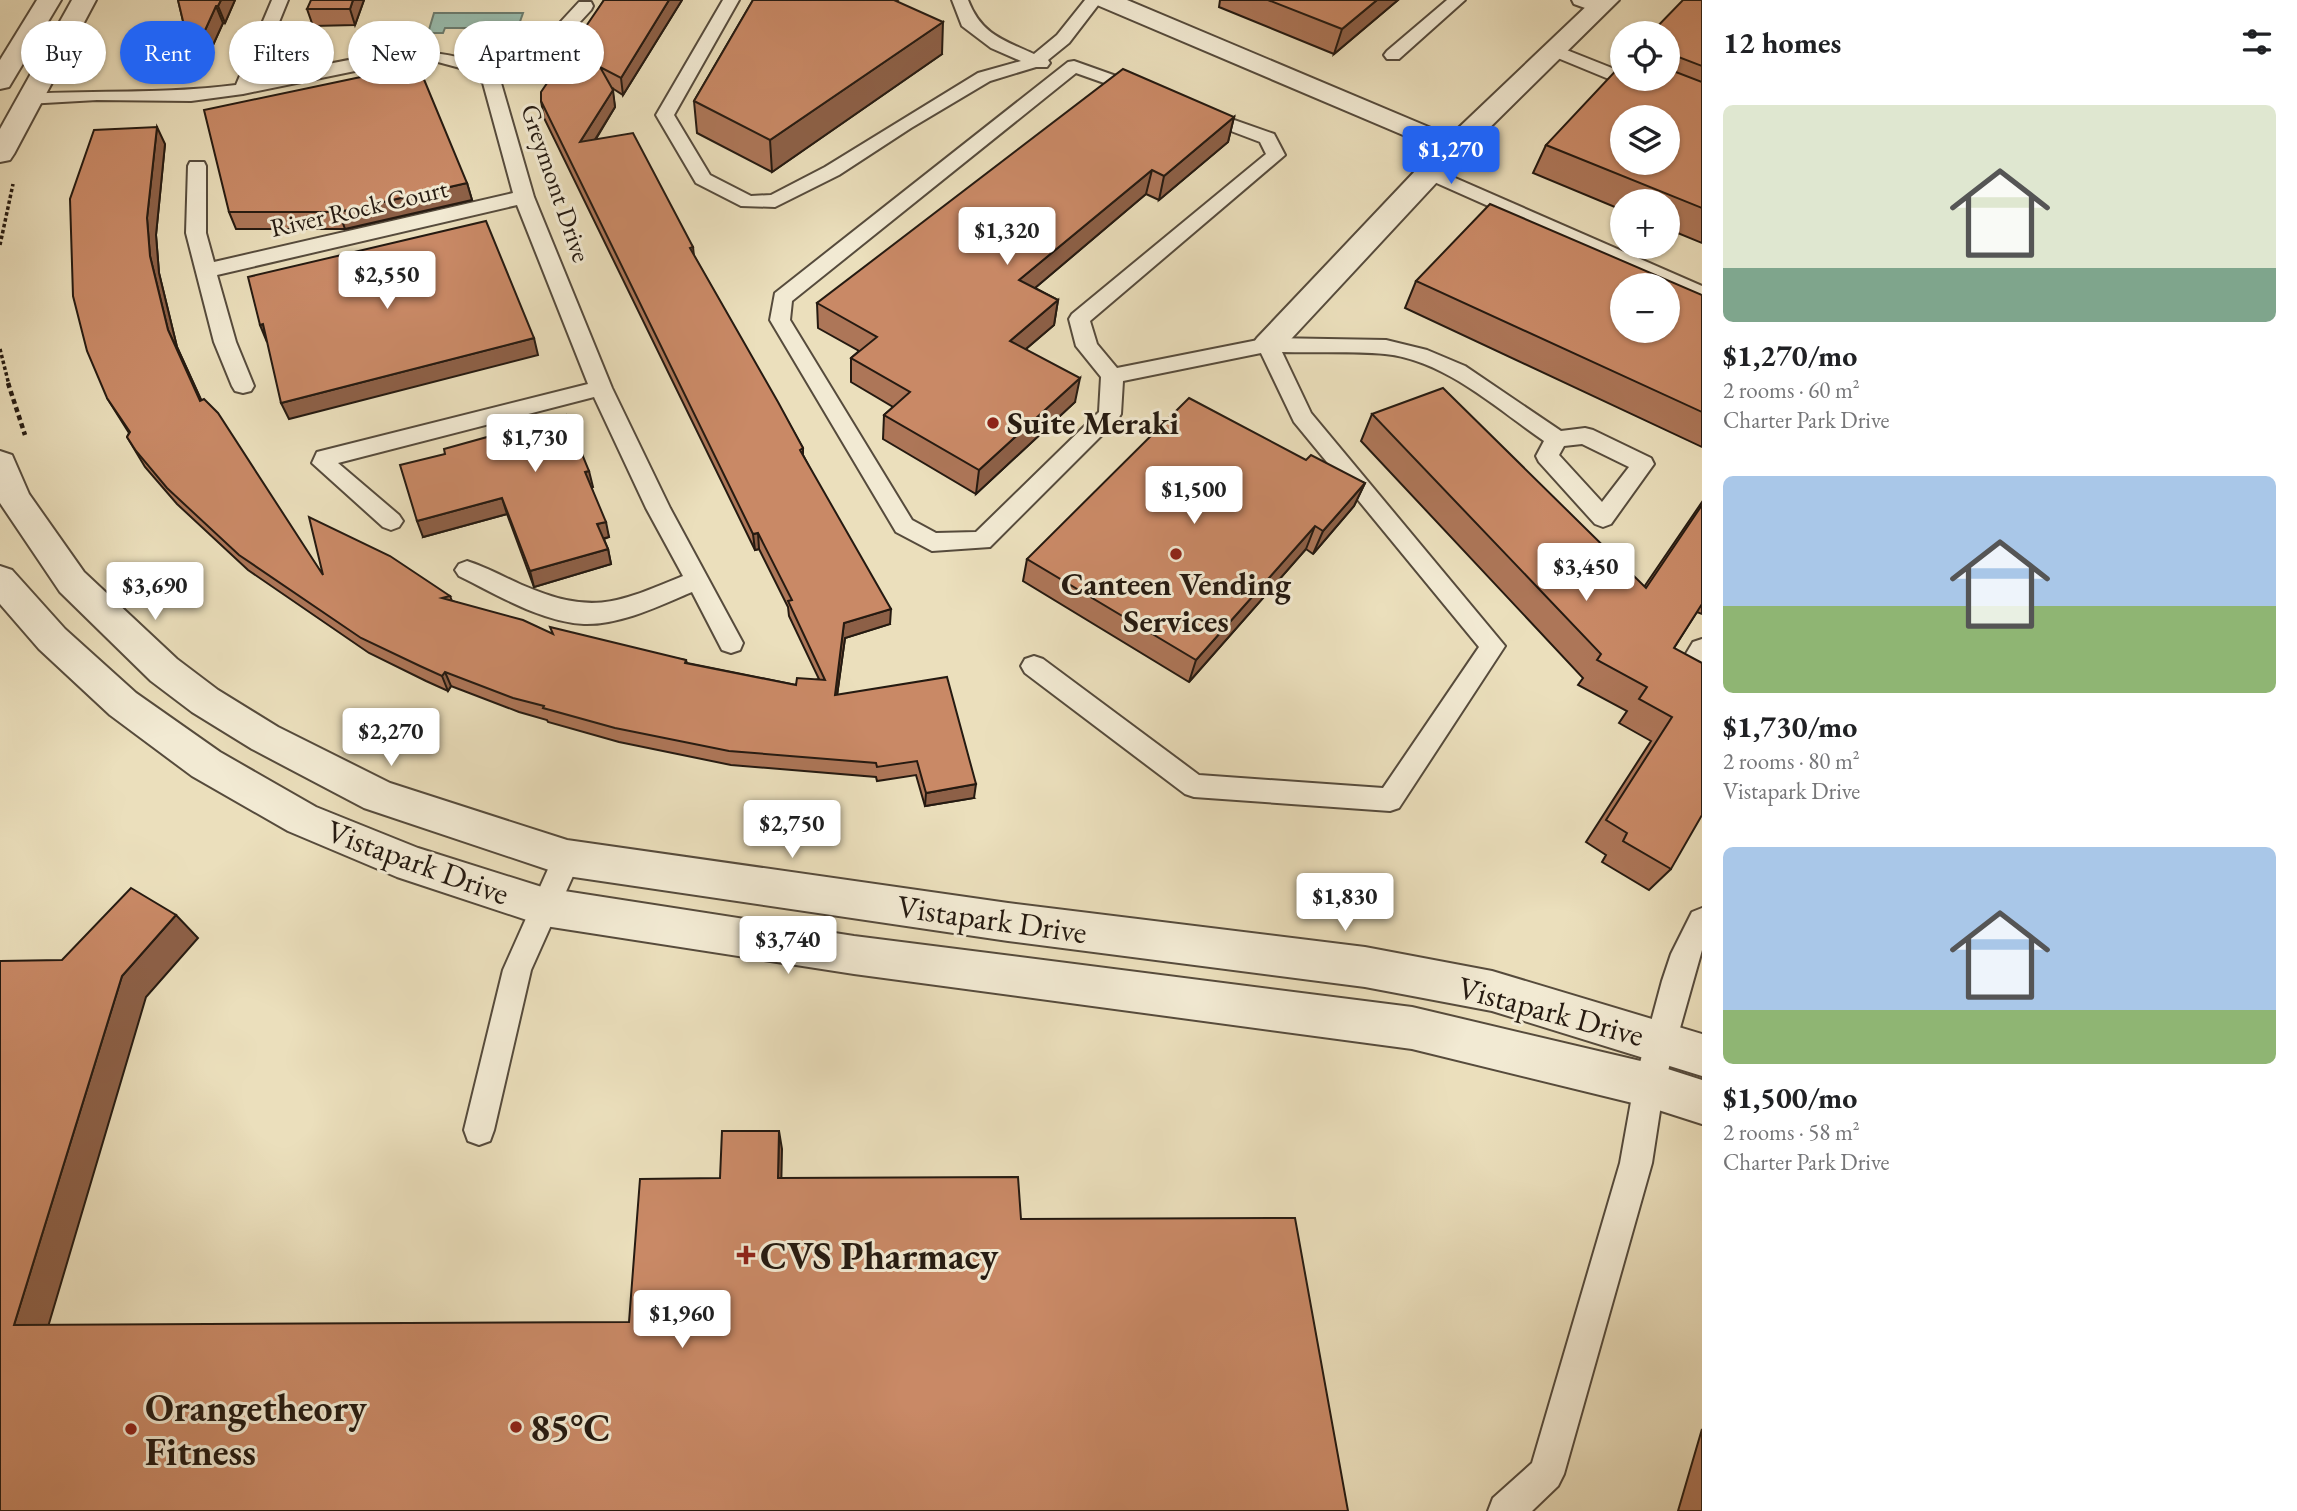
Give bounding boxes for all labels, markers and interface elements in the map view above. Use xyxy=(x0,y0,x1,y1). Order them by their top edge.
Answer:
chip: Buy xyxy=(21,21,106,84)
chip: Rent xyxy=(120,21,215,84)
chip: Filters xyxy=(229,21,334,84)
chip: New xyxy=(348,21,440,84)
chip: Apartment xyxy=(454,21,604,84)
map controls xyxy=(1610,21,1680,343)
button: locate xyxy=(1610,21,1680,91)
text: 12 homes xyxy=(1723,23,1841,62)
icon: filters xyxy=(2238,23,2276,61)
street label: Greymont Drive xyxy=(513,100,599,266)
button: layers xyxy=(1610,105,1680,175)
pin: $1,270 xyxy=(1394,127,1508,186)
text: $1,270 xyxy=(1419,134,1483,164)
icon: home xyxy=(1937,150,2063,276)
street label: River Rock Court xyxy=(267,171,451,245)
button: + xyxy=(1610,189,1680,259)
pin: $1,320 xyxy=(950,208,1064,267)
text: $1,320 xyxy=(975,215,1039,245)
pin: $2,550 xyxy=(330,252,444,311)
text: $2,550 xyxy=(355,259,419,289)
button: − xyxy=(1610,273,1680,343)
text: $1,270/mo xyxy=(1723,336,1857,375)
text: 2 rooms · 60 m² xyxy=(1723,375,1860,405)
place label: Suite Meraki xyxy=(1007,402,1180,444)
text: Charter Park Drive xyxy=(1723,405,1889,435)
pin: $1,730 xyxy=(478,414,592,474)
marker: Suite Meraki xyxy=(985,415,1001,431)
text: $1,730 xyxy=(503,422,567,452)
pin: $1,500 xyxy=(1137,466,1251,526)
text: $1,500 xyxy=(1162,474,1226,504)
icon: home xyxy=(1937,521,2063,647)
pin: $3,450 xyxy=(1529,544,1643,603)
marker: Canteen Vending Services xyxy=(1168,546,1184,562)
text: $3,450 xyxy=(1554,551,1618,581)
pin: $3,690 xyxy=(98,562,212,622)
place label: Canteen Vending Services xyxy=(1061,563,1292,642)
text: $3,690 xyxy=(123,570,187,600)
text: $1,730/mo xyxy=(1723,707,1857,746)
pin: $2,270 xyxy=(334,708,448,768)
text: $2,270 xyxy=(359,716,423,746)
text: 2 rooms · 80 m² xyxy=(1723,746,1860,776)
text: Vistapark Drive xyxy=(1723,776,1860,806)
pin: $2,750 xyxy=(735,800,849,860)
text: $2,750 xyxy=(760,808,824,838)
street label: Vistapark Drive xyxy=(321,810,515,914)
pin: $1,830 xyxy=(1288,874,1402,933)
text: $1,830 xyxy=(1313,881,1377,911)
street label: Vistapark Drive xyxy=(894,885,1090,953)
icon: home xyxy=(1937,892,2063,1018)
pin: $3,740 xyxy=(731,916,845,976)
text: $3,740 xyxy=(756,924,820,954)
street label: Vistapark Drive xyxy=(1453,966,1649,1056)
text: $1,500/mo xyxy=(1723,1078,1857,1117)
text: 2 rooms · 58 m² xyxy=(1723,1117,1860,1147)
text: Charter Park Drive xyxy=(1723,1147,1889,1177)
place label: CVS Pharmacy xyxy=(760,1231,999,1280)
marker: CVS Pharmacy xyxy=(738,1247,754,1263)
pin: $1,960 xyxy=(625,1290,739,1350)
text: $1,960 xyxy=(650,1298,714,1328)
place label: Orangetheory Fitness xyxy=(145,1383,367,1476)
place label: 85°C xyxy=(530,1403,610,1452)
marker: 85°C xyxy=(508,1419,524,1435)
marker: Orangetheory Fitness xyxy=(123,1421,139,1437)

